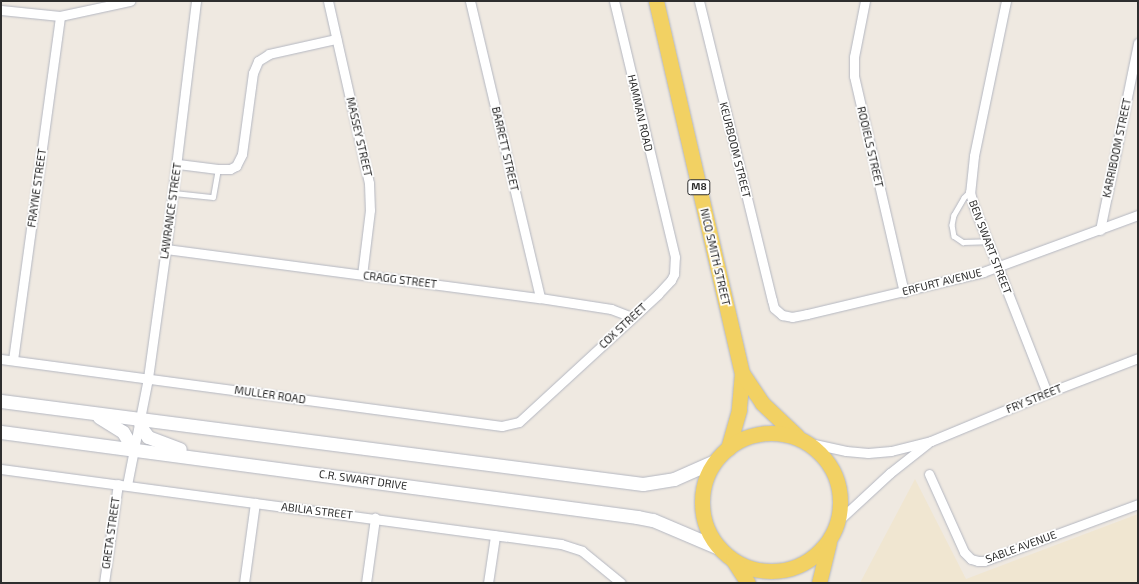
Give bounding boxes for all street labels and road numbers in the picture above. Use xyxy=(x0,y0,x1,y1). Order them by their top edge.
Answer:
street label: HAMMAN ROAD xyxy=(625,73,655,153)
street label: MASSEY STREET xyxy=(343,96,375,178)
street label: KARRIBOOM STREET xyxy=(1100,97,1134,199)
street label: KEURBOOM STREET xyxy=(717,101,753,199)
street label: BARRETT STREET xyxy=(489,105,521,193)
street label: ROOIELS STREET xyxy=(854,105,886,189)
street label: FRAYNE STREET xyxy=(25,148,49,228)
street label: LAWRANCE STREET xyxy=(158,162,184,260)
road number: M8 xyxy=(687,179,711,195)
street label: BEN SWART STREET xyxy=(966,198,1014,296)
street label: NICO SMITH STREET xyxy=(697,207,733,307)
street label: ERFURT AVENUE xyxy=(900,266,984,298)
street label: CRAGG STREET xyxy=(362,269,438,291)
street label: COX STREET xyxy=(596,301,650,351)
street label: FRY STREET xyxy=(1004,382,1064,416)
street label: MULLER ROAD xyxy=(233,383,307,407)
street label: C.R. SWART DRIVE xyxy=(318,467,408,493)
street label: GRETA STREET xyxy=(99,496,123,570)
street label: ABILIA STREET xyxy=(280,500,354,522)
street label: SABLE AVENUE xyxy=(984,528,1058,566)

